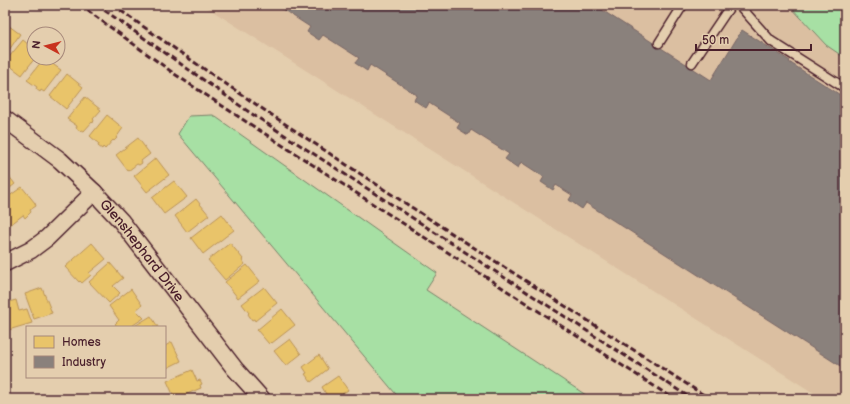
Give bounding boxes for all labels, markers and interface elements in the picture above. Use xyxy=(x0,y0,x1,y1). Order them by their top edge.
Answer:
north arrow xyxy=(26,26,66,66)
scale bar xyxy=(696,26,811,52)
text: 50 m xyxy=(702,33,729,48)
text: N xyxy=(30,40,44,50)
street label: Glenshephard Drive xyxy=(96,196,188,305)
legend xyxy=(26,326,166,378)
text: Homes xyxy=(62,335,101,350)
text: Industry xyxy=(62,355,107,370)

